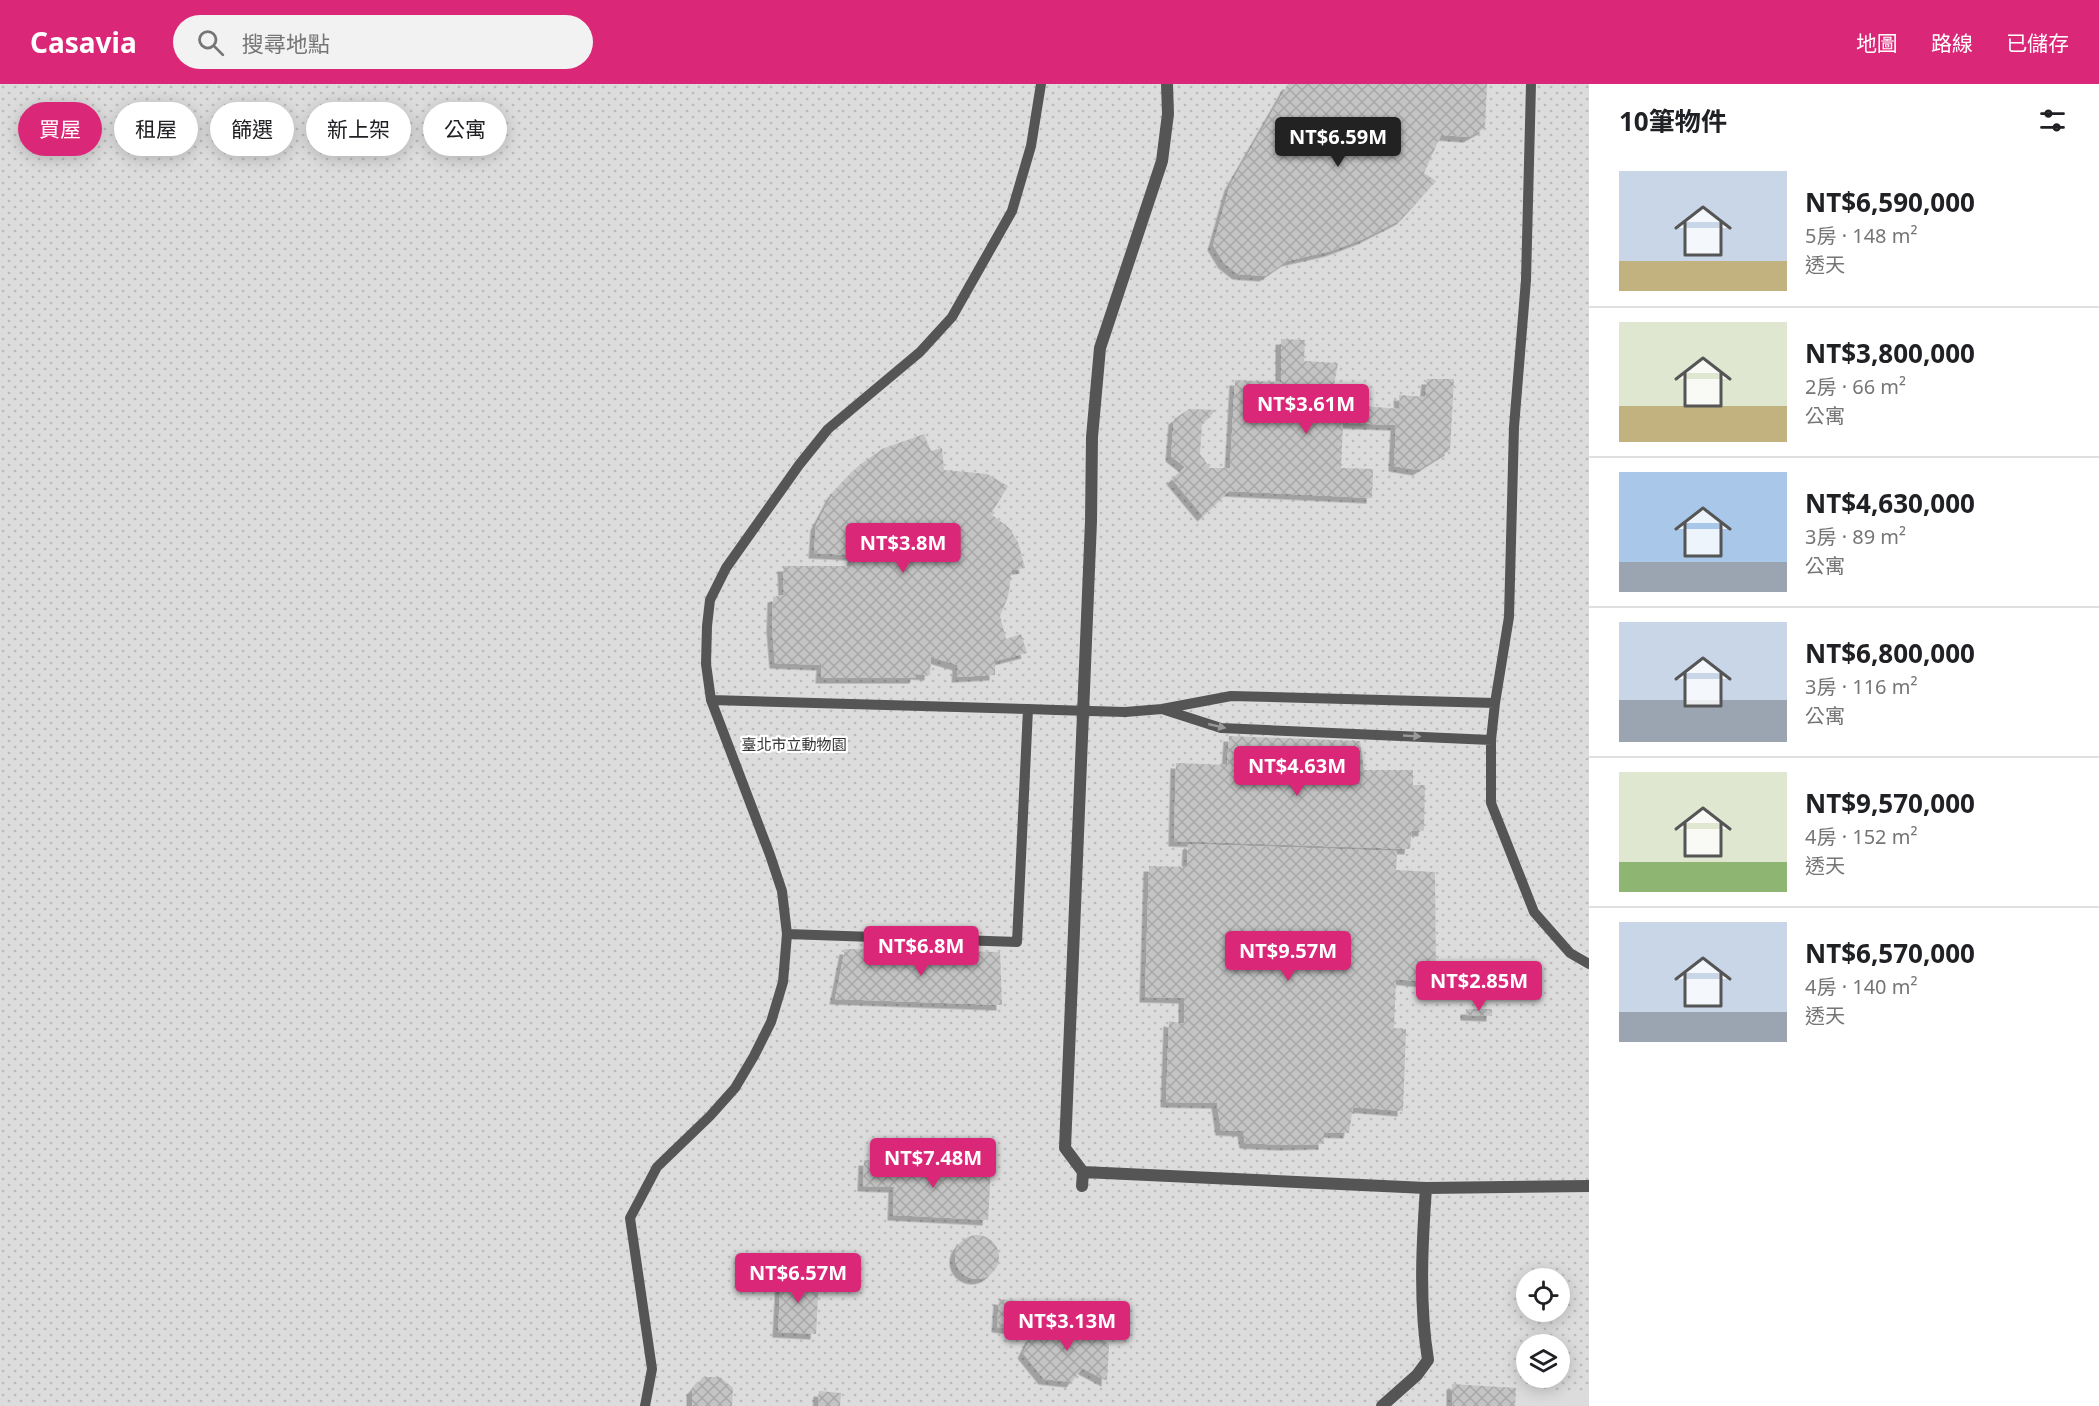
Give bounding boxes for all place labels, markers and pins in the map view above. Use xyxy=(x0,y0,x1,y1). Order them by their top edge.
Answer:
pin: NT$6.59M xyxy=(1276,117,1400,168)
pin: NT$3.61M xyxy=(1244,384,1368,435)
pin: NT$3.8M xyxy=(848,523,958,574)
pin: NT$4.63M xyxy=(1235,746,1359,797)
pin: NT$6.8M xyxy=(866,926,976,977)
pin: NT$9.57M xyxy=(1226,931,1350,982)
pin: NT$2.85M xyxy=(1417,961,1541,1012)
pin: NT$7.48M xyxy=(871,1138,995,1189)
pin: NT$6.57M xyxy=(736,1253,860,1304)
pin: NT$3.13M xyxy=(1005,1301,1129,1352)

